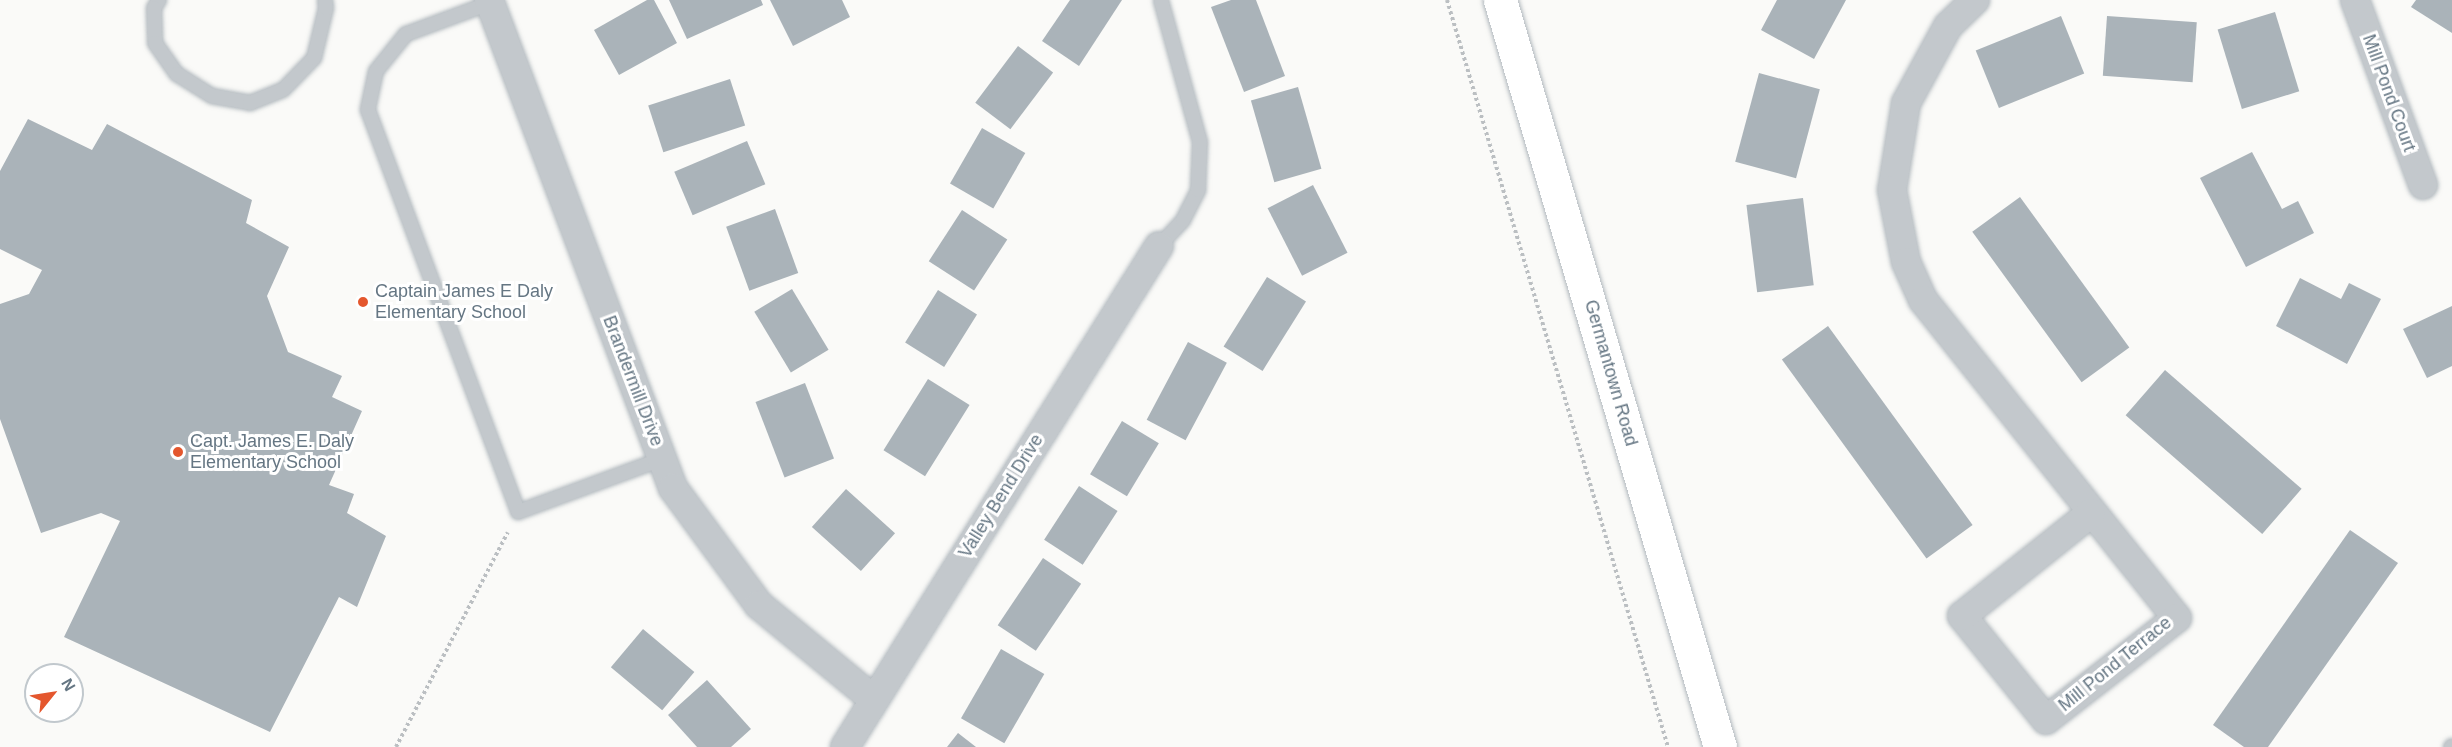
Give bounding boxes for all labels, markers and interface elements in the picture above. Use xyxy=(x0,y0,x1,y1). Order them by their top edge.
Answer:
street label: Mill Pond Court xyxy=(2358,31,2420,155)
place label: Captain James E Daly Elementary School xyxy=(375,281,553,324)
marker: Captain James E Daly Elementary School xyxy=(356,295,370,309)
street label: Germantown Road xyxy=(1580,297,1642,449)
street label: Brandermill Drive xyxy=(598,313,668,449)
street label: Valley Bend Drive xyxy=(954,430,1048,562)
place label: Capt. James E. Daly Elementary School xyxy=(190,431,354,474)
marker: Capt. James E. Daly Elementary School xyxy=(171,445,185,459)
street label: Mill Pond Terrace xyxy=(2054,612,2176,716)
north arrow xyxy=(24,663,84,723)
text: N xyxy=(58,675,79,694)

